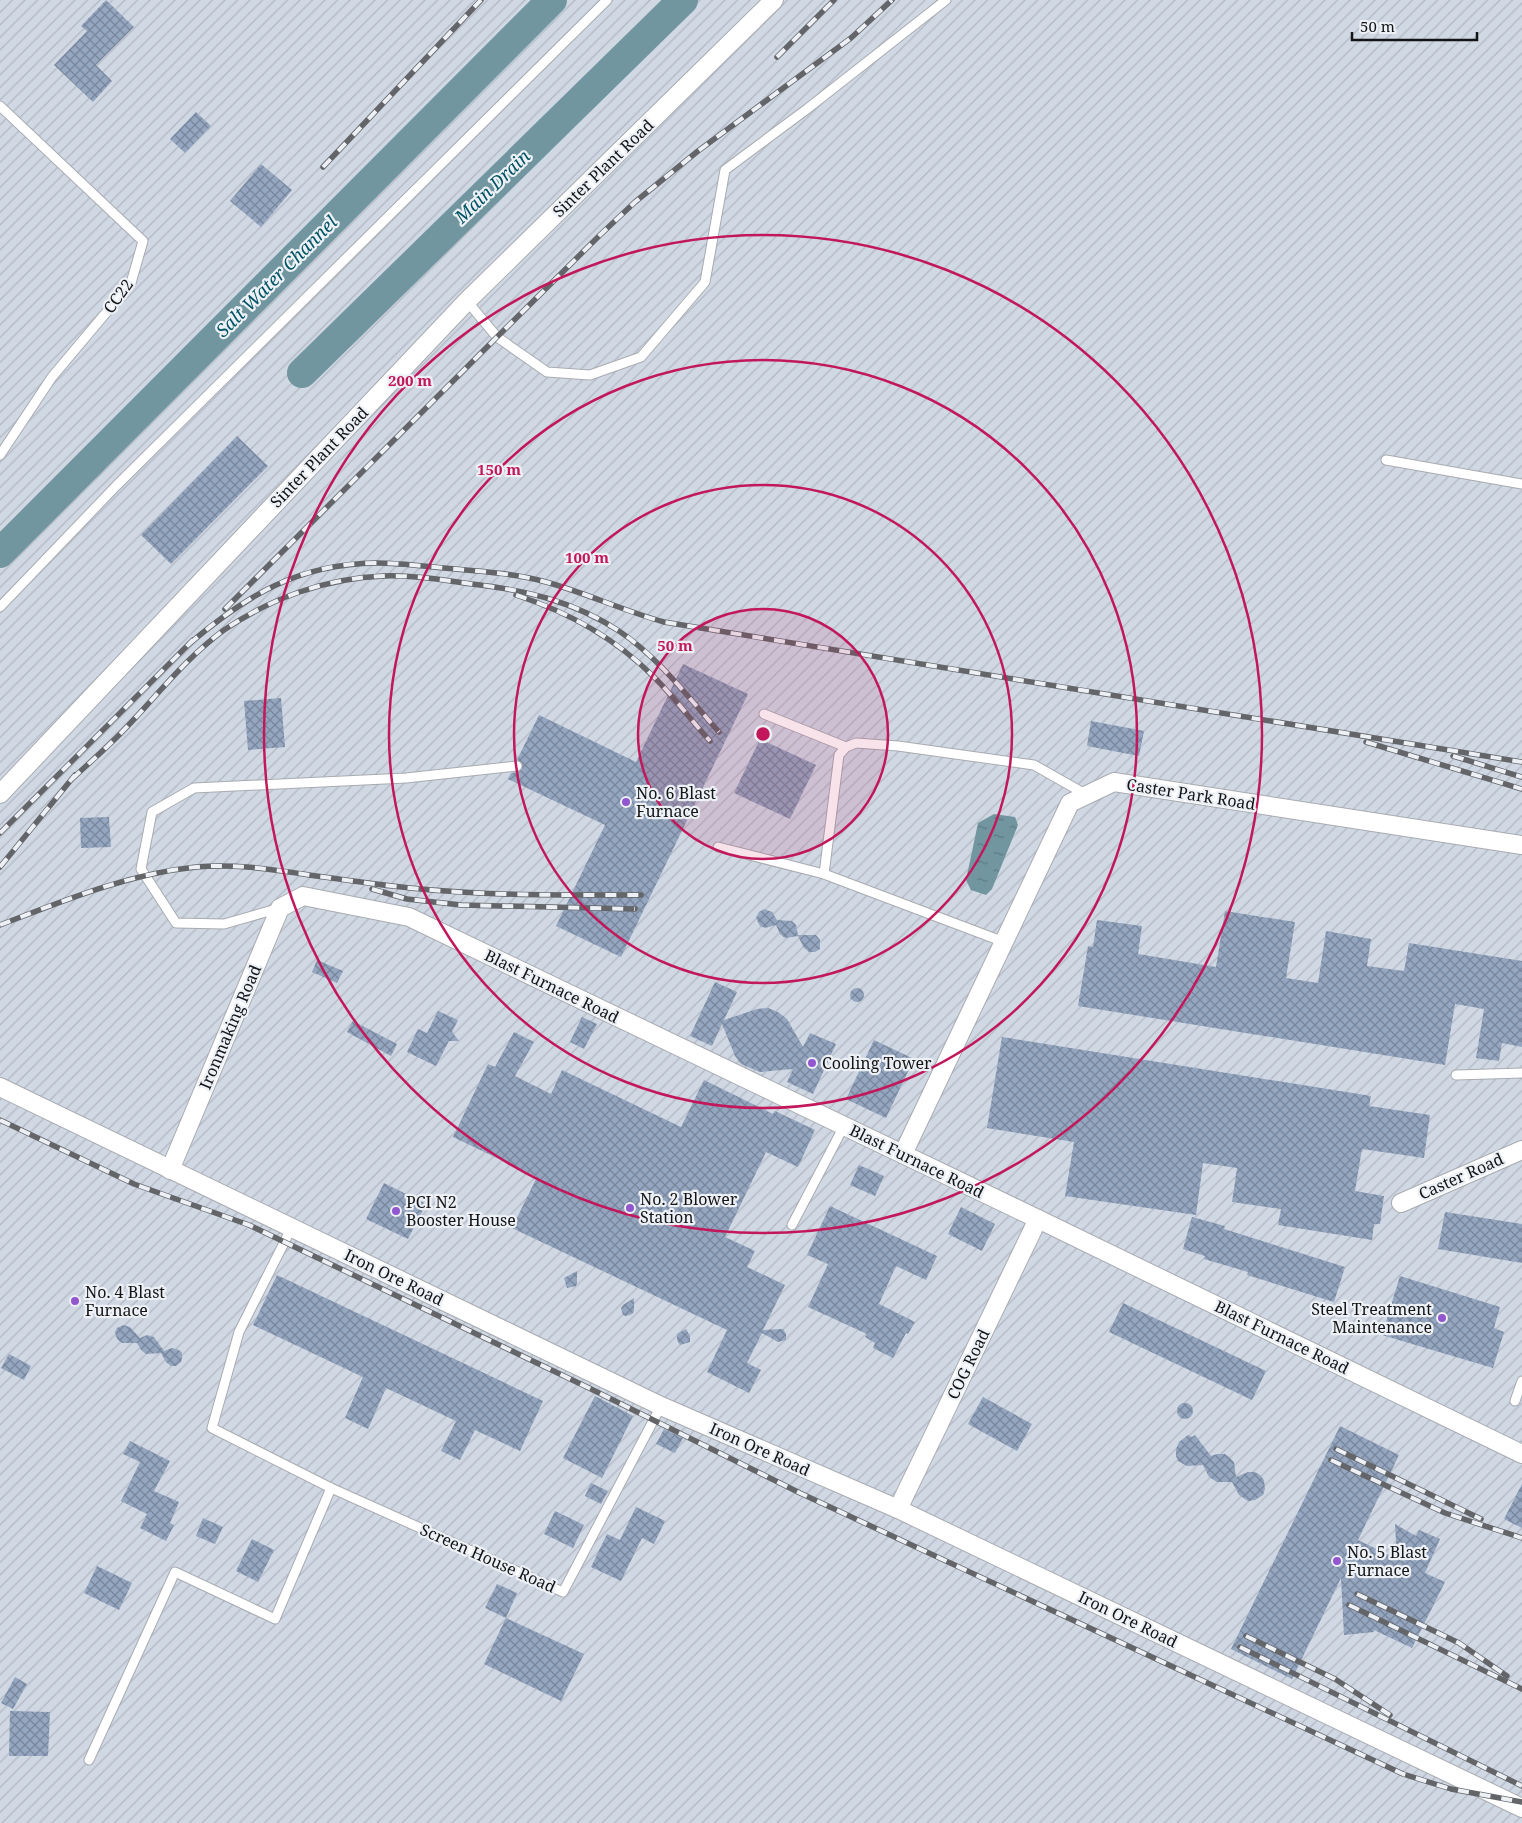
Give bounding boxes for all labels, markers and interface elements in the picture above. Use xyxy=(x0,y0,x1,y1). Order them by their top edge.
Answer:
scale bar xyxy=(1352,10,1477,42)
text: 50 m xyxy=(1360,16,1395,36)
street label: Sinter Plant Road xyxy=(548,114,658,222)
water label: Main Drain xyxy=(448,144,535,229)
water label: Salt Water Channel xyxy=(210,210,342,342)
street label: CC22 xyxy=(98,274,138,318)
text: 200 m xyxy=(388,370,432,390)
street label: Sinter Plant Road xyxy=(265,402,373,512)
text: 150 m xyxy=(477,459,521,479)
text: 100 m xyxy=(565,547,609,567)
text: 50 m xyxy=(657,635,693,655)
centre of rings xyxy=(754,725,772,743)
street label: Caster Park Road xyxy=(1125,773,1257,815)
place label: No. 6 Blast Furnace xyxy=(636,782,716,822)
marker: No. 6 Blast Furnace xyxy=(620,796,632,808)
street label: Blast Furnace Road xyxy=(481,944,623,1028)
street label: Ironmaking Road xyxy=(194,961,266,1093)
place label: Cooling Tower xyxy=(822,1052,932,1074)
marker: Cooling Tower xyxy=(806,1057,818,1069)
street label: Blast Furnace Road xyxy=(846,1119,988,1203)
street label: Caster Road xyxy=(1415,1147,1507,1204)
place label: No. 2 Blower Station xyxy=(640,1188,738,1228)
place label: PCI N2 Booster House xyxy=(406,1191,516,1231)
marker: No. 2 Blower Station xyxy=(624,1202,636,1214)
marker: PCI N2 Booster House xyxy=(390,1205,402,1217)
street label: Iron Ore Road xyxy=(341,1243,447,1311)
place label: No. 4 Blast Furnace xyxy=(85,1281,165,1321)
marker: No. 4 Blast Furnace xyxy=(69,1295,81,1307)
street label: Blast Furnace Road xyxy=(1211,1295,1353,1379)
place label: Steel Treatment Maintenance xyxy=(1311,1298,1432,1338)
marker: Steel Treatment Maintenance xyxy=(1436,1312,1448,1324)
street label: COG Road xyxy=(941,1325,995,1403)
street label: Iron Ore Road xyxy=(706,1417,814,1481)
street label: Screen House Road xyxy=(417,1518,559,1598)
place label: No. 5 Blast Furnace xyxy=(1347,1541,1427,1581)
marker: No. 5 Blast Furnace xyxy=(1331,1555,1343,1567)
street label: Iron Ore Road xyxy=(1075,1585,1181,1653)

